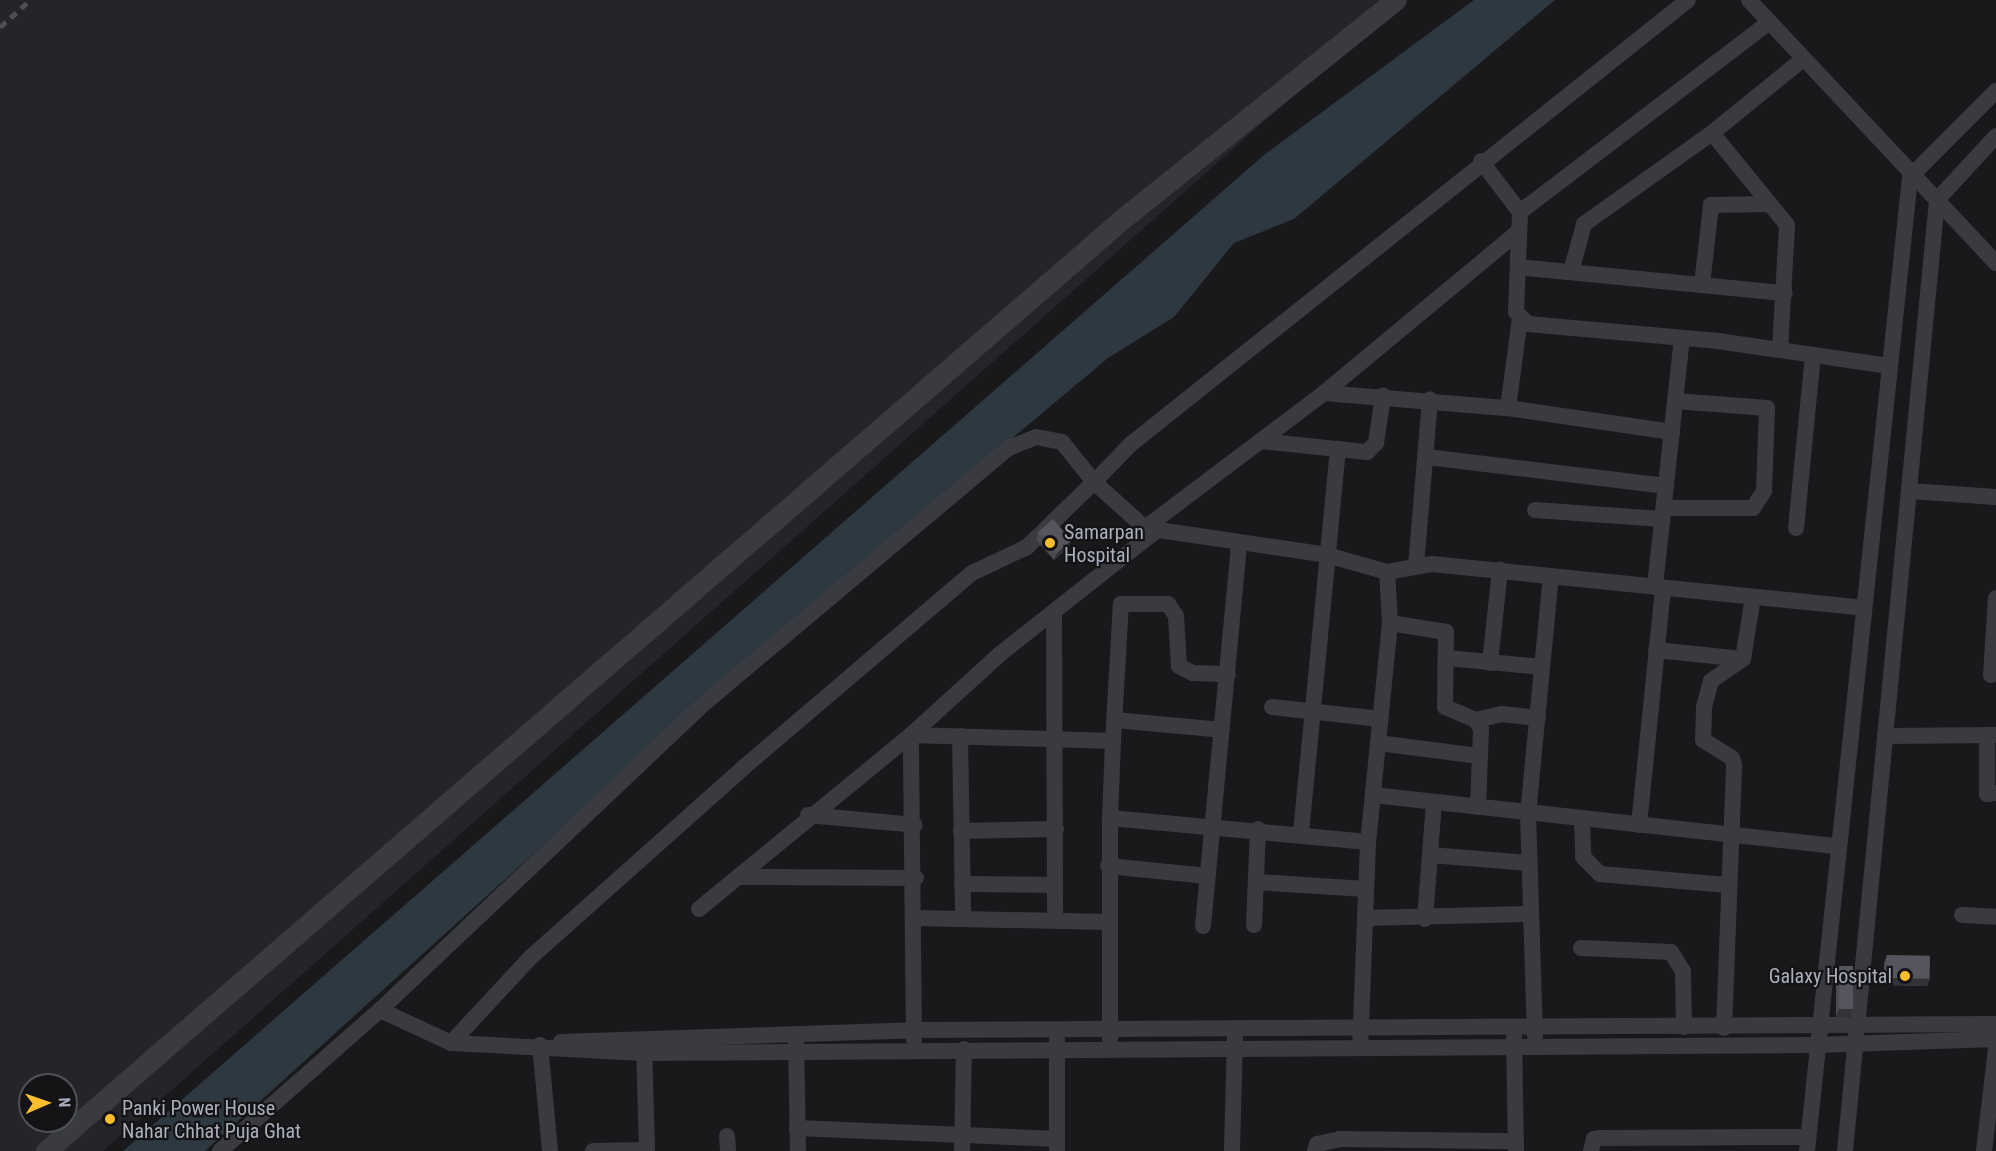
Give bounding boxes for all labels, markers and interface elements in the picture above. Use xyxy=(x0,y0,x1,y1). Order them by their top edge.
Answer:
place label: Samarpan Hospital xyxy=(1064,520,1144,567)
marker: Samarpan Hospital xyxy=(1041,534,1059,552)
place label: Galaxy Hospital xyxy=(1769,964,1892,988)
marker: Galaxy Hospital xyxy=(1896,967,1914,985)
north arrow xyxy=(18,1073,78,1133)
place label: Panki Power House Nahar Chhat Puja Ghat xyxy=(122,1096,301,1143)
text: N xyxy=(55,1097,74,1108)
marker: Panki Power House Nahar Chhat Puja Ghat xyxy=(103,1112,117,1126)

